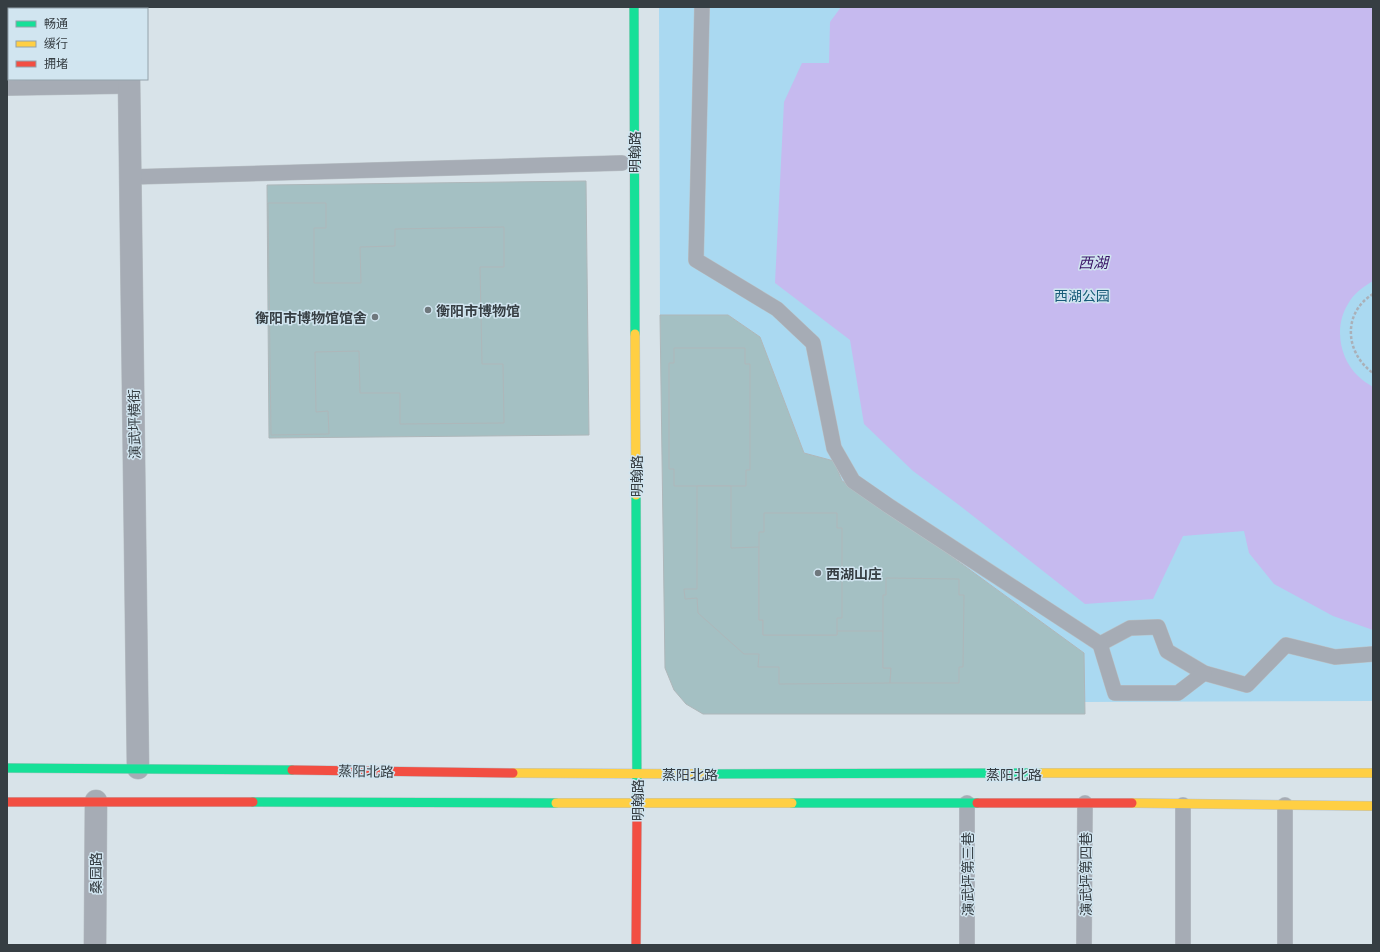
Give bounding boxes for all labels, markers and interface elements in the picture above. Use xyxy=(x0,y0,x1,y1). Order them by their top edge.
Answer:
legend xyxy=(8,8,148,80)
text: 畅通 xyxy=(44,16,68,30)
text: 缓行 xyxy=(44,36,68,50)
text: 拥堵 xyxy=(44,56,68,70)
street label: 明翰路 xyxy=(626,131,643,173)
water label: 西湖 xyxy=(1078,253,1110,271)
park label: 西湖公园 xyxy=(1054,287,1110,304)
place label: 衡阳市博物馆 xyxy=(436,302,520,319)
marker: 衡阳市博物馆 xyxy=(423,305,433,315)
place label: 衡阳市博物馆馆舍 xyxy=(255,309,367,326)
marker: 衡阳市博物馆馆舍 xyxy=(370,312,380,322)
street label: 演武坪横街 xyxy=(125,389,143,459)
street label: 明翰路 xyxy=(628,455,645,497)
place label: 西湖山庄 xyxy=(826,565,882,582)
marker: 西湖山庄 xyxy=(813,568,823,578)
street label: 蒸阳北路 xyxy=(338,762,394,780)
street label: 蒸阳北路 xyxy=(662,766,718,783)
street label: 蒸阳北路 xyxy=(986,766,1042,783)
street label: 明翰路 xyxy=(629,779,646,821)
street label: 演武坪第三巷 xyxy=(959,832,976,916)
street label: 演武坪第四巷 xyxy=(1077,832,1094,916)
street label: 桑园路 xyxy=(87,852,104,894)

